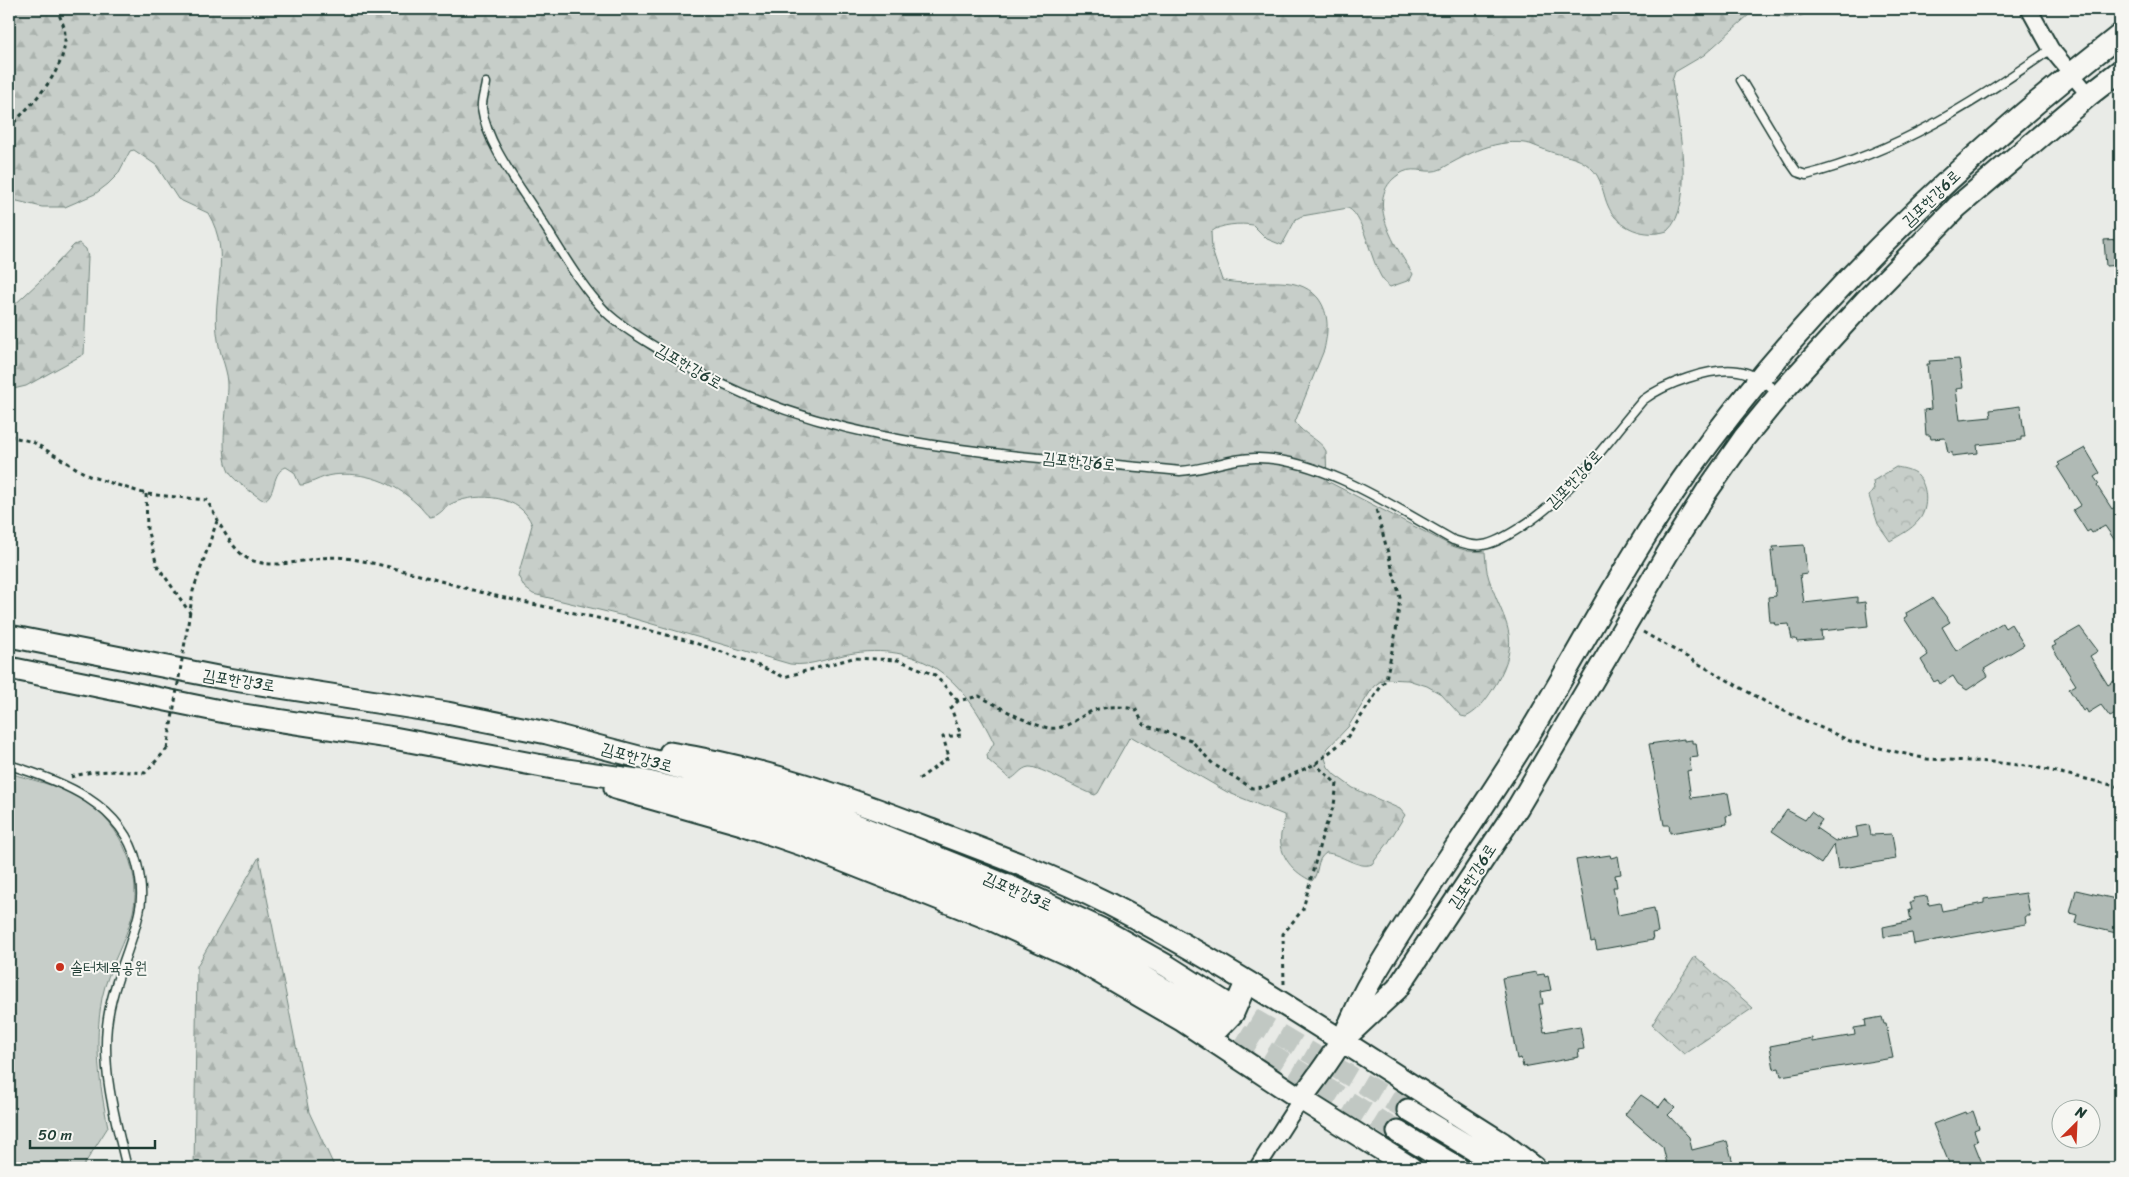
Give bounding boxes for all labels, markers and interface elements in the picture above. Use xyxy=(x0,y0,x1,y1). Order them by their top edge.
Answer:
street label: 김포한강6로 xyxy=(1895,162,1967,234)
street label: 김포한강6로 xyxy=(650,335,728,397)
street label: 김포한강6로 xyxy=(1538,442,1610,516)
street label: 김포한강6로 xyxy=(1041,443,1117,479)
street label: 김포한강3로 xyxy=(201,660,277,700)
street label: 김포한강3로 xyxy=(598,734,676,780)
street label: 김포한강6로 xyxy=(1440,837,1504,915)
street label: 김포한강3로 xyxy=(979,863,1057,919)
place label: 솔터체육공원 xyxy=(70,953,147,982)
marker: 솔터체육공원 xyxy=(54,961,66,973)
text: N xyxy=(2071,1099,2091,1126)
north arrow xyxy=(2052,1100,2102,1150)
scale bar xyxy=(30,1117,155,1149)
text: 50 m xyxy=(38,1122,73,1148)

